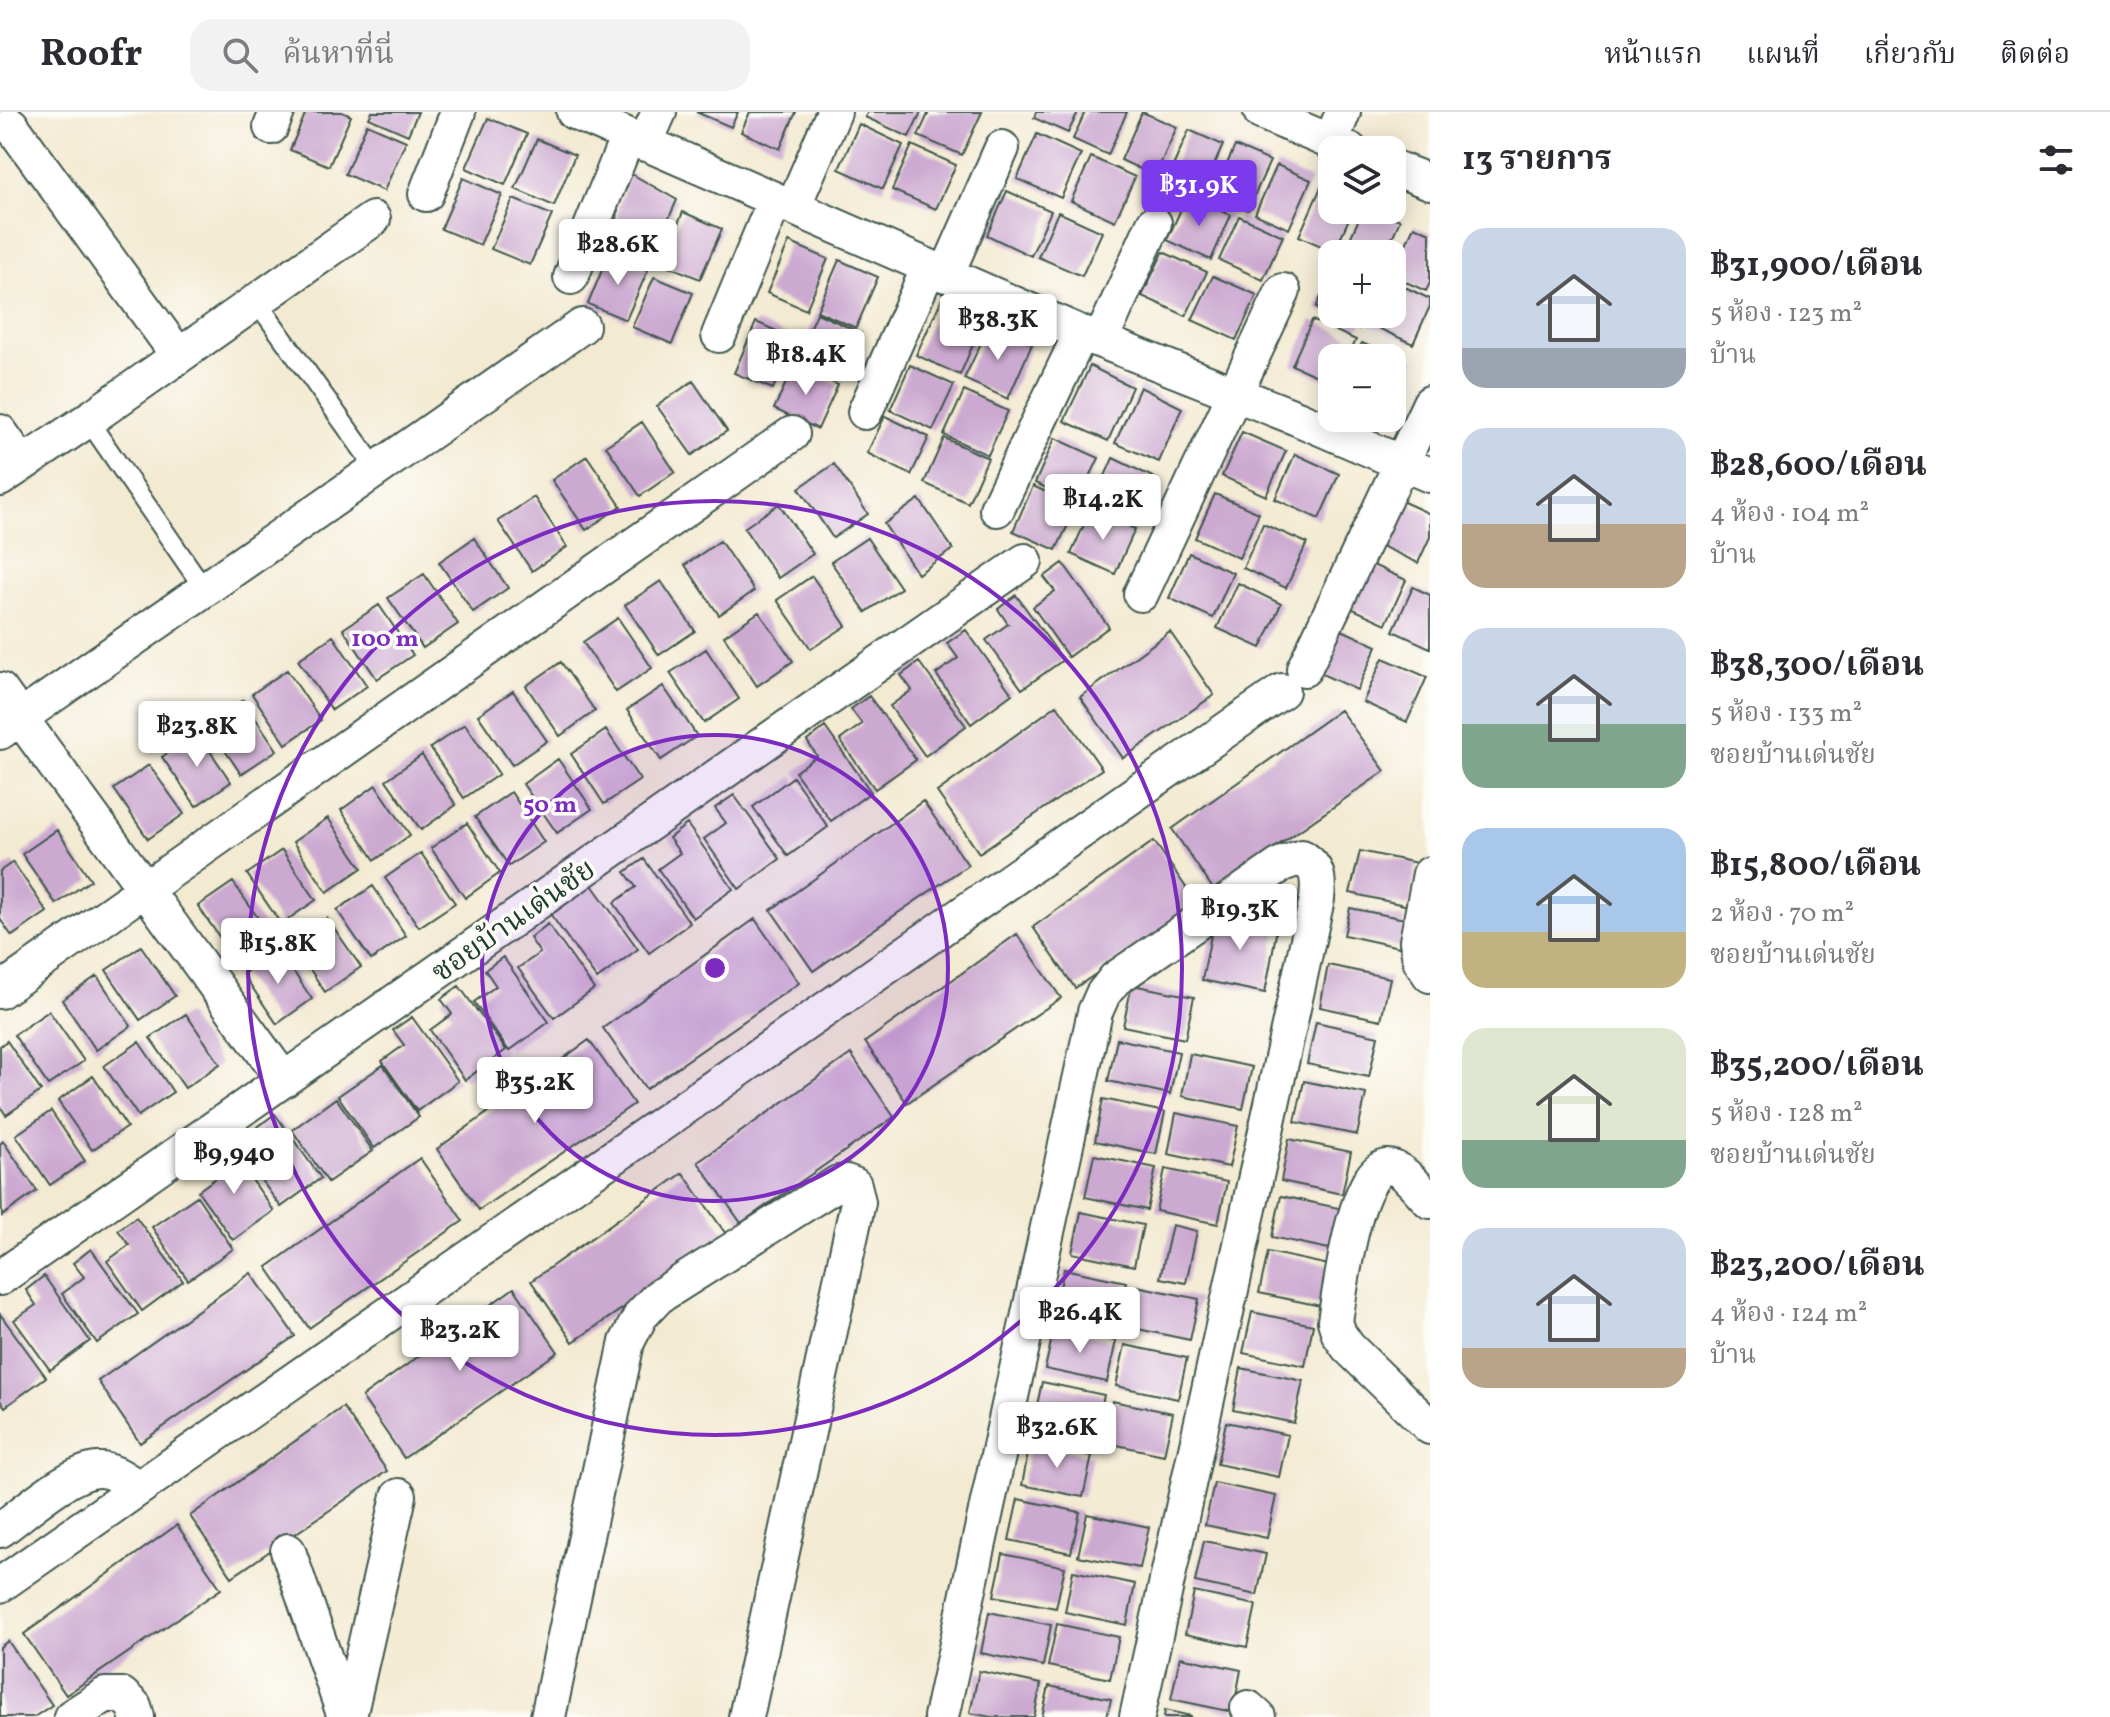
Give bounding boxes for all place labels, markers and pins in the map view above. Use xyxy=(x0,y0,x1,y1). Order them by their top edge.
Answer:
pin: ฿31.9K xyxy=(1134,160,1264,228)
pin: ฿28.6K xyxy=(553,219,683,287)
pin: ฿38.3K xyxy=(933,294,1063,362)
pin: ฿18.4K xyxy=(741,329,871,397)
pin: ฿14.2K xyxy=(1038,474,1168,542)
pin: ฿23.8K xyxy=(132,701,262,769)
pin: ฿19.3K xyxy=(1175,884,1305,952)
pin: ฿15.8K xyxy=(213,918,343,986)
centre of rings xyxy=(701,954,729,982)
pin: ฿35.2K xyxy=(470,1057,600,1125)
pin: ฿9,940 xyxy=(169,1128,299,1196)
pin: ฿26.4K xyxy=(1015,1287,1145,1355)
pin: ฿23.2K xyxy=(395,1305,525,1373)
pin: ฿32.6K xyxy=(992,1402,1122,1470)

